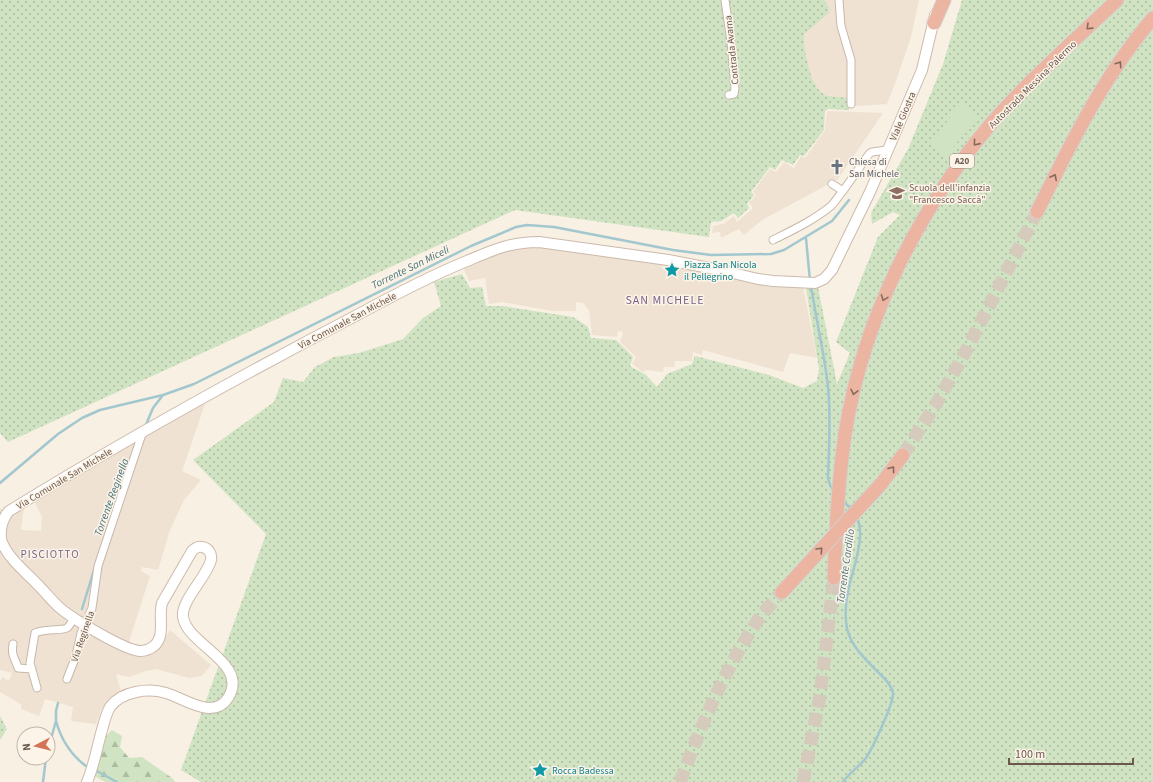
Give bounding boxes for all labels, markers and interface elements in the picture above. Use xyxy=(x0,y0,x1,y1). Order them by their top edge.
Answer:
street label: Contrada Avarna xyxy=(721,15,743,85)
one-way arrow xyxy=(1086,22,1094,30)
street label: Autostrada Messina-Palermo xyxy=(986,38,1080,132)
one-way arrow xyxy=(1114,61,1122,68)
street label: Viale Giostra xyxy=(886,90,919,143)
one-way arrow xyxy=(973,138,980,145)
road number: A20 xyxy=(950,154,974,168)
place label: Chiesa di San Michele xyxy=(849,155,899,181)
church icon: Chiesa di San Michele xyxy=(828,158,846,176)
one-way arrow xyxy=(1049,174,1057,181)
place label: Scuola dell'infanzia "Francesco Saccà" xyxy=(909,181,990,207)
school or university icon: Scuola dell'infanzia "Francesco Saccà" xyxy=(888,184,906,202)
water label: Torrente San Miceli xyxy=(369,242,452,293)
place label: Piazza San Nicola il Pellegrino xyxy=(684,258,757,284)
place icon: Piazza San Nicola il Pellegrino xyxy=(663,261,681,279)
street label: Via Comunale San Michele xyxy=(296,289,399,353)
district label: SAN MICHELE xyxy=(625,292,705,309)
one-way arrow xyxy=(881,294,889,301)
one-way arrow xyxy=(850,389,858,395)
street label: Via Comunale San Michele xyxy=(14,445,115,513)
water label: Torrente Reginella xyxy=(90,456,133,538)
one-way arrow xyxy=(887,467,894,474)
water label: Torrente Cardillo xyxy=(833,528,858,604)
district label: PISCIOTTO xyxy=(20,547,80,562)
one-way arrow xyxy=(815,547,823,555)
street label: Via Reginella xyxy=(68,609,98,664)
north arrow xyxy=(16,726,56,766)
scale bar xyxy=(1009,740,1133,766)
text: N xyxy=(19,743,34,752)
text: 100 m xyxy=(1015,746,1045,763)
place icon: Rocca Badessa xyxy=(531,761,549,779)
place label: Rocca Badessa xyxy=(552,764,614,778)

